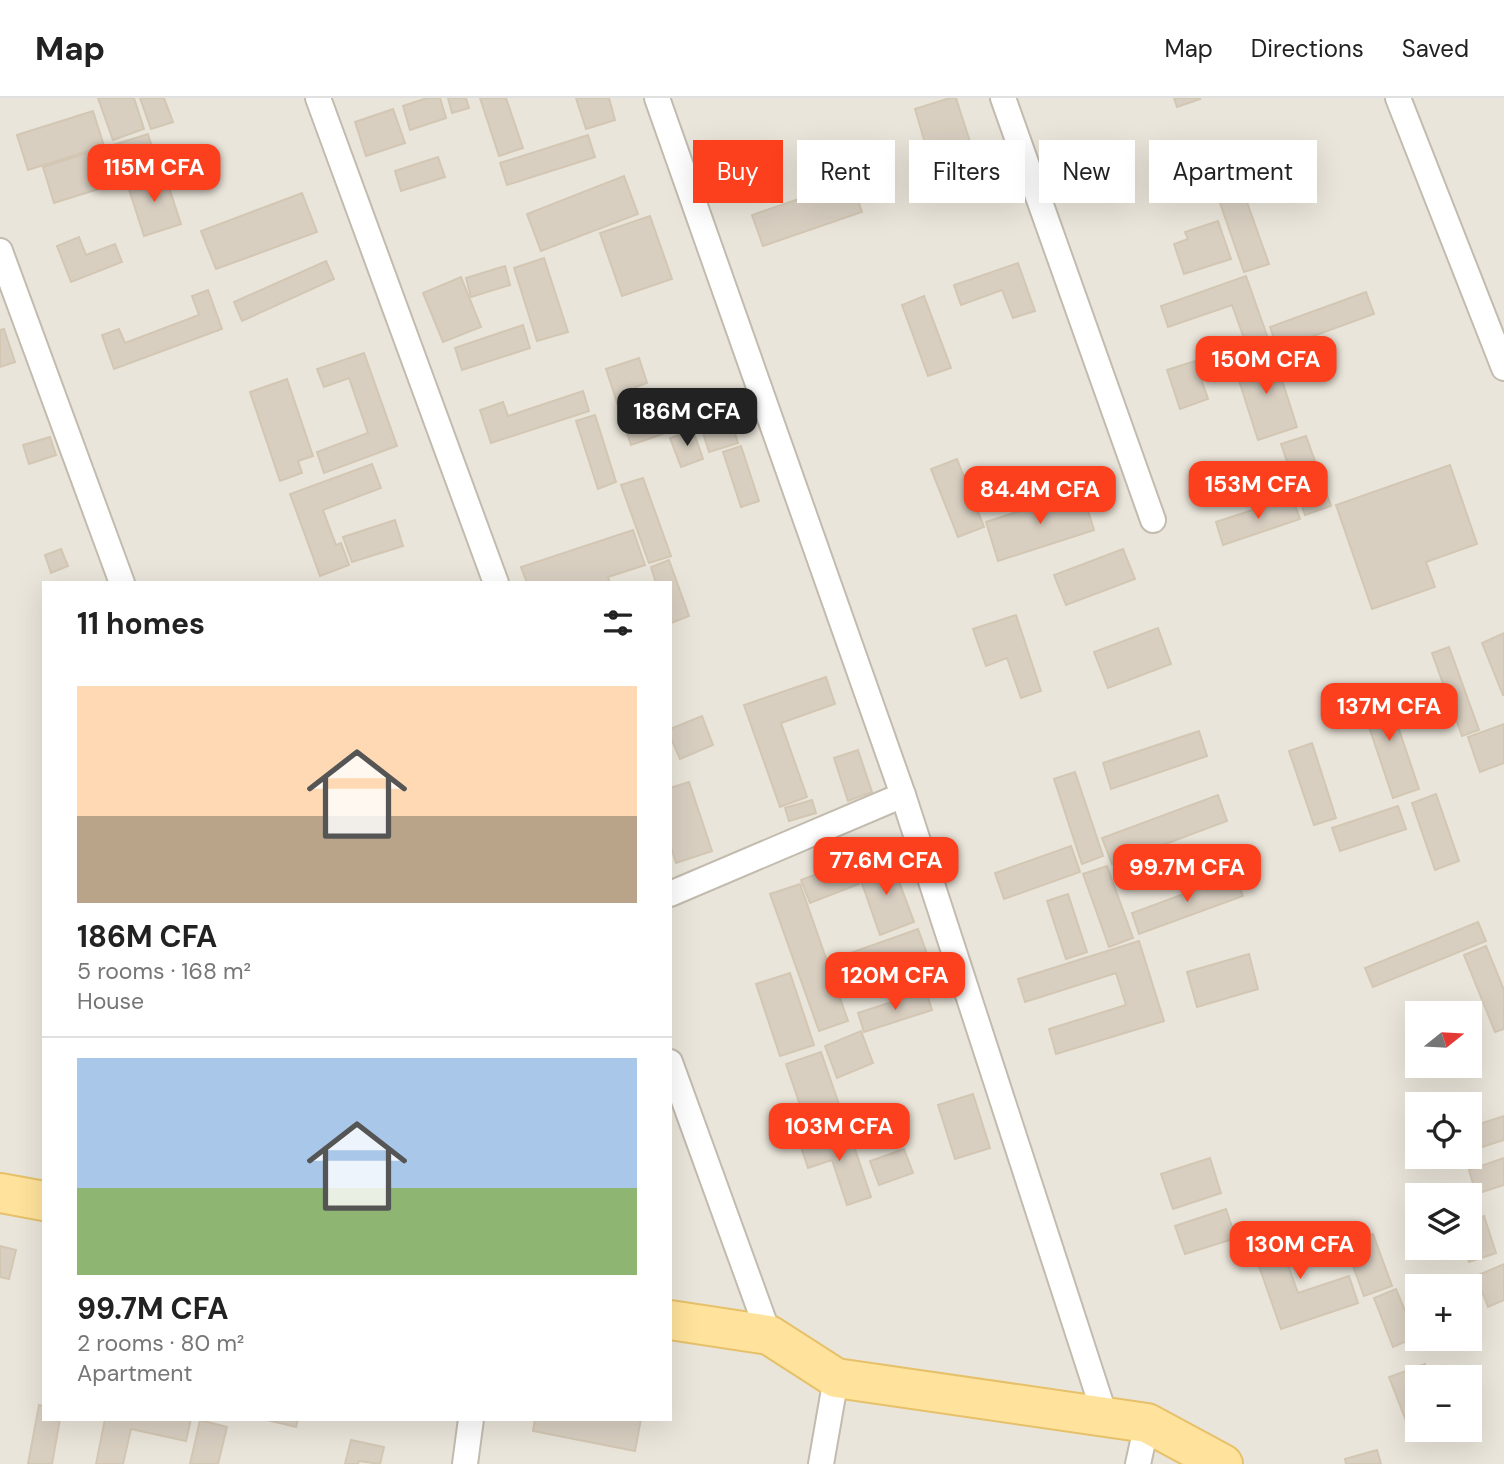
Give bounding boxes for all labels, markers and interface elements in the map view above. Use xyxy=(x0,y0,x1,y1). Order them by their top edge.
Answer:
text: Map xyxy=(35,27,105,70)
text: Map xyxy=(1165,33,1213,64)
text: Directions xyxy=(1251,33,1364,64)
text: Saved xyxy=(1402,33,1469,64)
chip: Buy xyxy=(693,140,783,203)
chip: Rent xyxy=(797,140,895,203)
chip: Filters xyxy=(909,140,1025,203)
chip: New xyxy=(1039,140,1135,203)
chip: Apartment xyxy=(1149,140,1317,203)
pin: 115M CFA xyxy=(82,144,226,204)
text: 115M CFA xyxy=(103,152,205,182)
pin: 150M CFA xyxy=(1194,336,1338,396)
text: 150M CFA xyxy=(1212,344,1320,374)
pin: 186M CFA xyxy=(615,388,759,448)
text: 186M CFA xyxy=(633,396,741,426)
pin: 153M CFA xyxy=(1186,462,1330,521)
pin: 84.4M CFA xyxy=(960,466,1120,526)
text: 153M CFA xyxy=(1205,469,1311,499)
text: 84.4M CFA xyxy=(980,474,1100,504)
text: 11 homes xyxy=(77,604,205,643)
icon: filters xyxy=(599,604,637,642)
pin: 137M CFA xyxy=(1317,684,1461,743)
text: 137M CFA xyxy=(1337,691,1441,721)
icon: home xyxy=(294,731,420,857)
pin: 77.6M CFA xyxy=(806,838,966,897)
pin: 99.7M CFA xyxy=(1107,844,1267,904)
text: 77.6M CFA xyxy=(829,845,943,875)
text: 99.7M CFA xyxy=(1129,852,1245,882)
text: 186M CFA xyxy=(77,917,217,956)
pin: 120M CFA xyxy=(823,953,967,1012)
text: 5 rooms · 168 m² xyxy=(77,956,251,986)
text: 120M CFA xyxy=(841,960,949,990)
text: House xyxy=(77,986,144,1016)
north arrow xyxy=(1405,1001,1482,1078)
map controls xyxy=(1405,1001,1482,1442)
button: locate xyxy=(1405,1092,1482,1169)
icon: home xyxy=(294,1103,420,1229)
pin: 103M CFA xyxy=(767,1104,911,1163)
text: 103M CFA xyxy=(785,1111,893,1141)
button: layers xyxy=(1405,1183,1482,1260)
pin: 130M CFA xyxy=(1228,1222,1372,1281)
text: 130M CFA xyxy=(1246,1229,1354,1259)
button: + xyxy=(1405,1274,1482,1351)
text: 99.7M CFA xyxy=(77,1289,228,1328)
text: 2 rooms · 80 m² xyxy=(77,1328,244,1358)
text: Apartment xyxy=(77,1358,192,1388)
button: − xyxy=(1405,1365,1482,1442)

